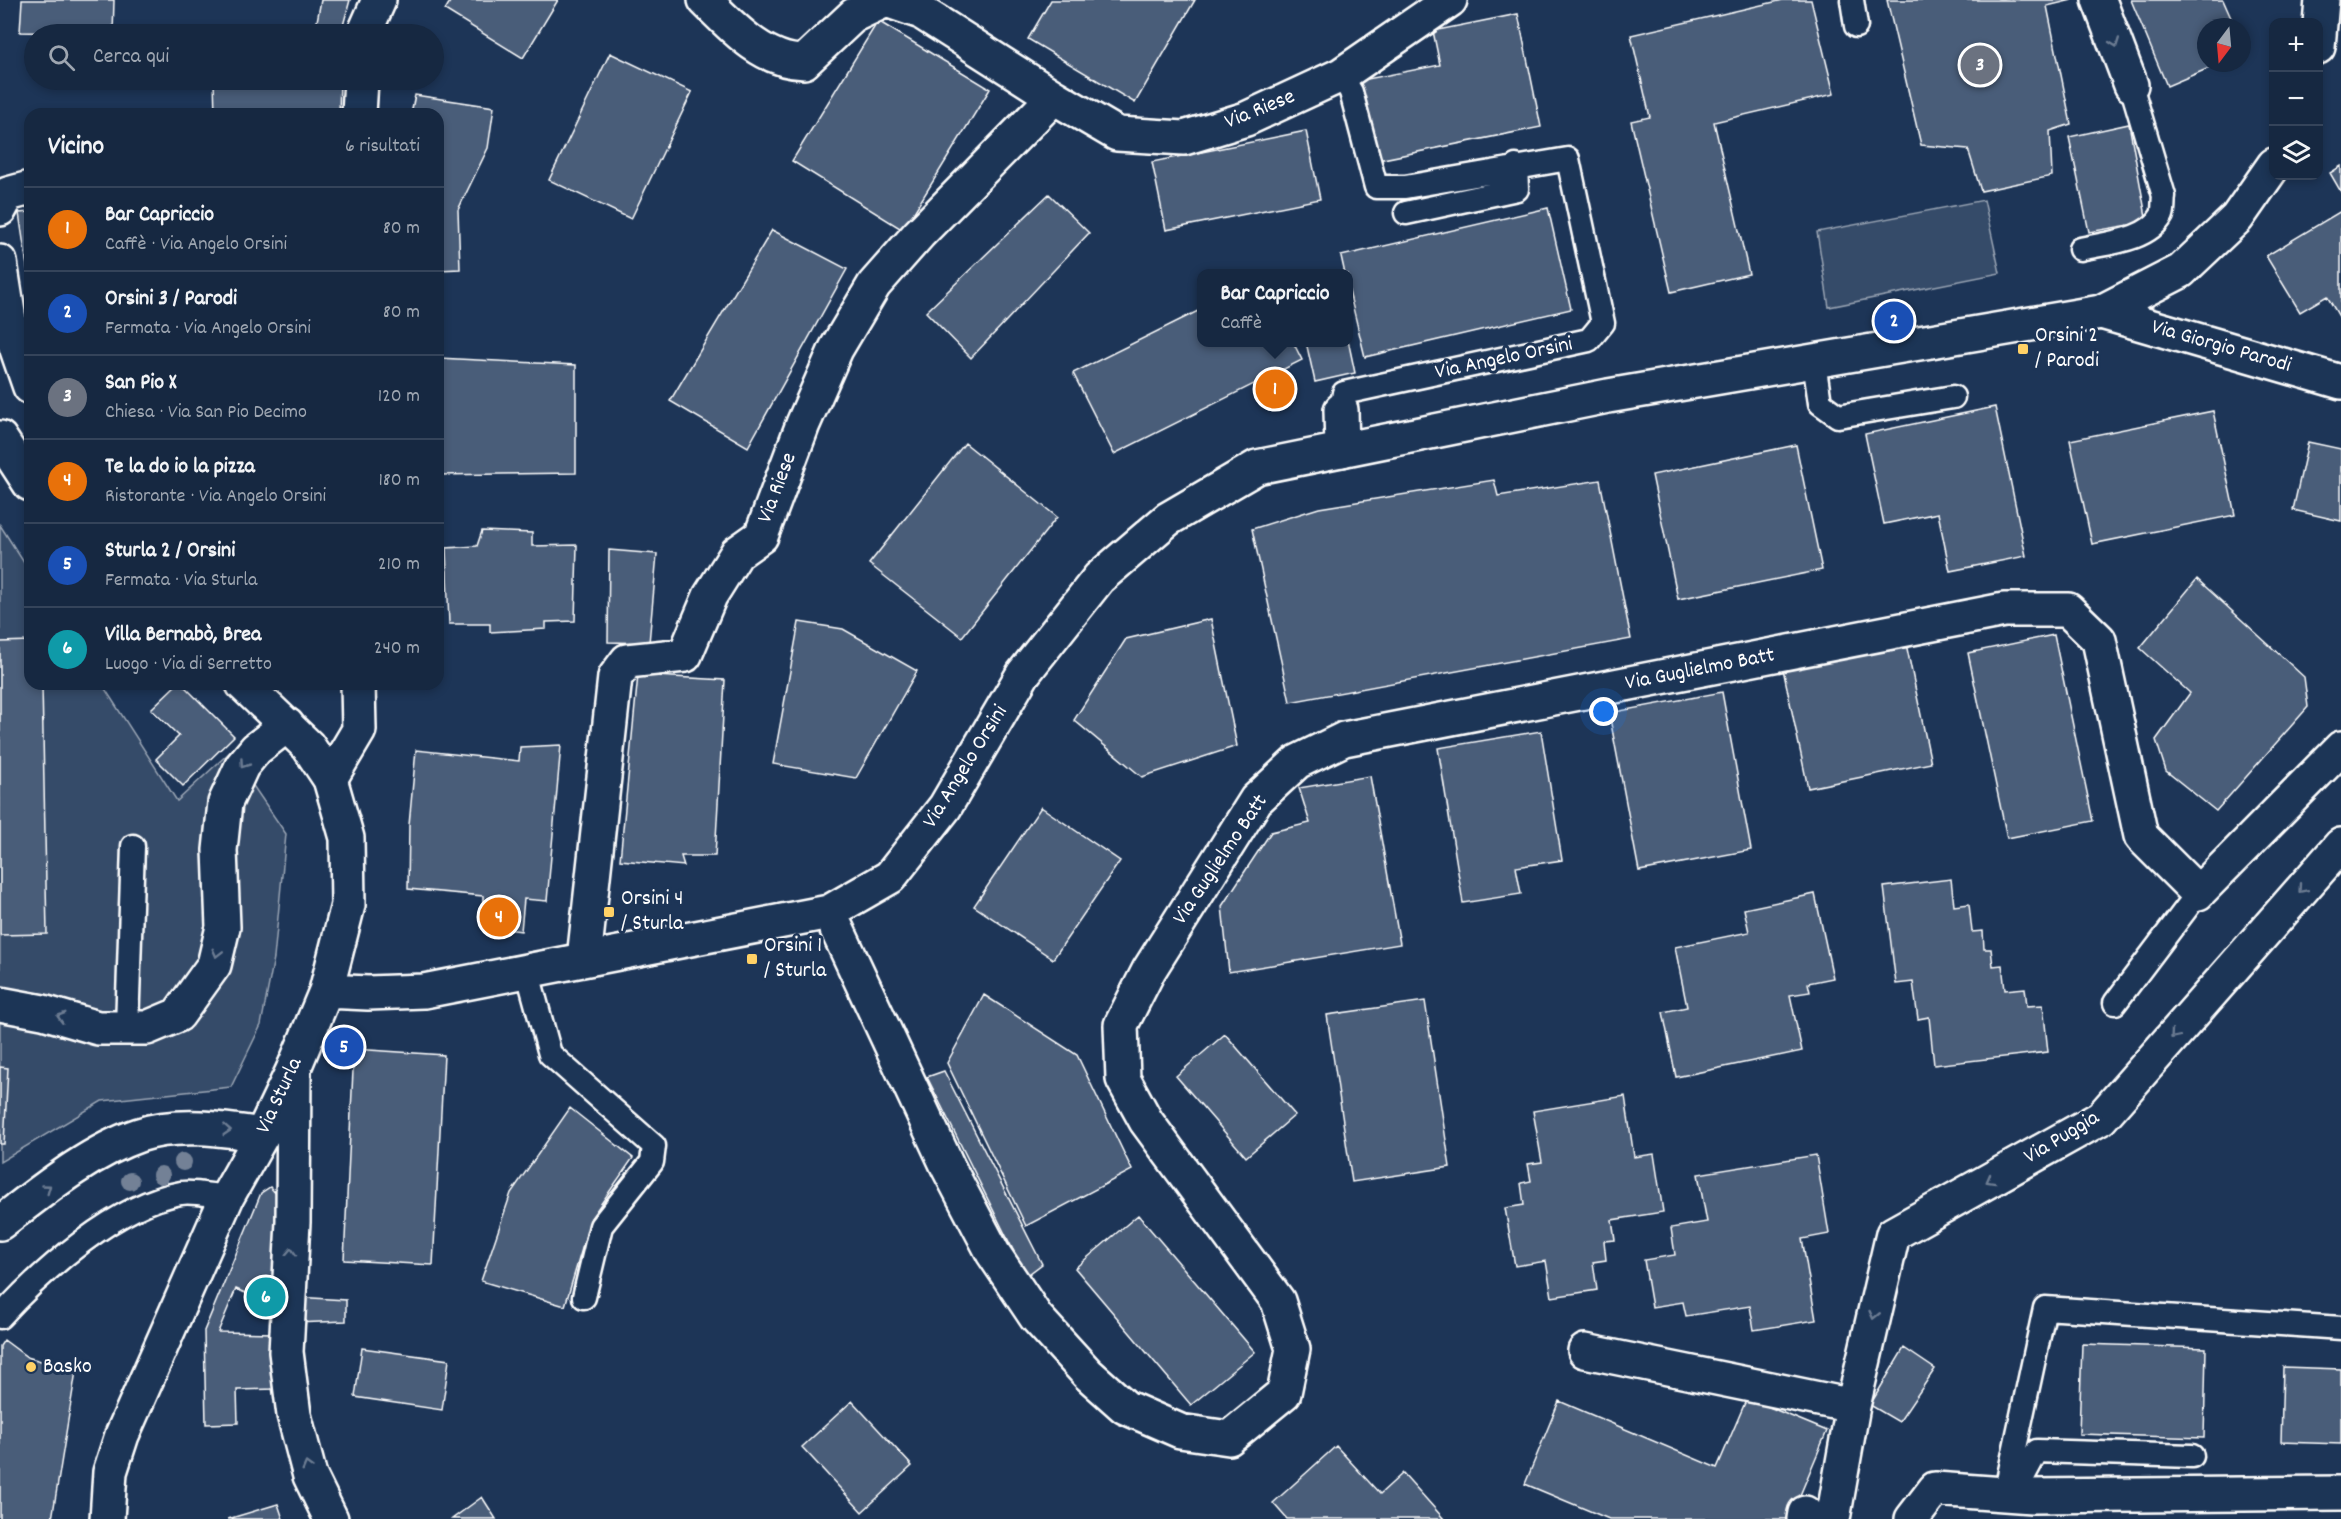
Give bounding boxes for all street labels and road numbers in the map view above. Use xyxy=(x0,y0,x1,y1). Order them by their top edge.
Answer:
street label: Via Riese xyxy=(1220,82,1300,138)
street label: Via Giorgio Parodi xyxy=(2147,312,2295,382)
street label: Via Angelo Orsini xyxy=(1432,329,1576,389)
street label: Via Riese xyxy=(750,448,806,528)
street label: Via Guglielmo Batt xyxy=(1623,640,1777,700)
street label: Via Angelo Orsini xyxy=(916,700,1016,834)
street label: Via Guglielmo Batt xyxy=(1166,789,1276,931)
street label: Via Sturla xyxy=(249,1052,311,1139)
street label: Via Puggia xyxy=(2018,1103,2106,1173)

